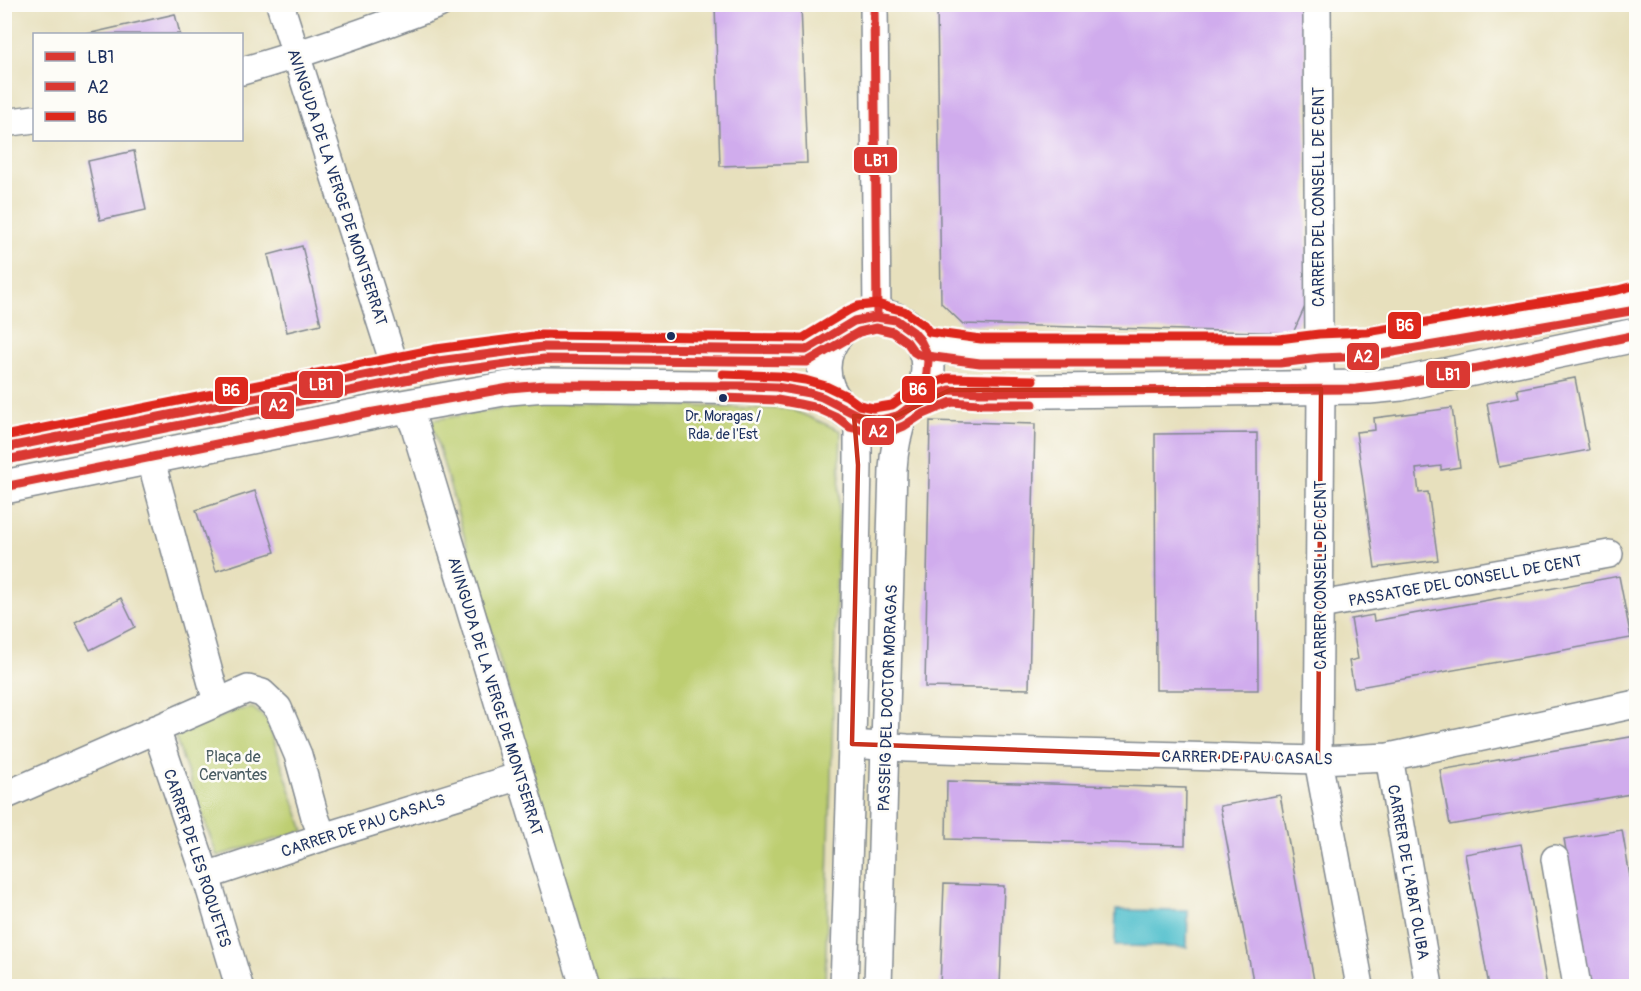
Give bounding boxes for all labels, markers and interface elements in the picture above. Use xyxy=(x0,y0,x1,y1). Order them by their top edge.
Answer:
legend xyxy=(33,33,243,141)
text: LB1 xyxy=(87,46,114,69)
street label: AVINGUDA DE LA VERGE DE MONTSERRAT xyxy=(283,46,391,328)
text: A2 xyxy=(87,76,109,99)
street label: CARRER DEL CONSELL DE CENT xyxy=(1309,87,1329,307)
text: B6 xyxy=(87,106,108,129)
line badge: LB1 xyxy=(853,146,898,174)
text: LB1 xyxy=(864,151,888,171)
line badge: B6 xyxy=(1387,311,1422,340)
text: B6 xyxy=(1396,316,1414,336)
unlabelled marker xyxy=(665,330,677,342)
line badge: A2 xyxy=(1346,342,1380,371)
text: A2 xyxy=(1353,347,1373,367)
line badge: LB1 xyxy=(1425,360,1471,389)
text: LB1 xyxy=(1436,365,1460,385)
line badge: LB1 xyxy=(298,370,344,399)
text: LB1 xyxy=(309,375,333,395)
line badge: B6 xyxy=(901,375,936,404)
line badge: B6 xyxy=(214,376,249,405)
text: B6 xyxy=(909,380,927,400)
text: B6 xyxy=(222,381,240,401)
line badge: A2 xyxy=(260,391,295,420)
marker: Dr. Moragas / Rda. de l'Est xyxy=(717,392,729,404)
text: A2 xyxy=(268,396,288,416)
place label: Dr. Moragas / Rda. de l'Est xyxy=(685,408,761,443)
line badge: A2 xyxy=(861,417,895,446)
text: A2 xyxy=(868,422,888,442)
street label: CARRER CONSELL DE CENT xyxy=(1311,480,1331,670)
street label: PASSATGE DEL CONSELL DE CENT xyxy=(1347,551,1584,611)
street label: AVINGUDA DE LA VERGE DE MONTSERRAT xyxy=(443,555,547,838)
street label: PASSEIG DEL DOCTOR MORAGAS xyxy=(874,584,902,812)
park label: Plaça de Cervantes xyxy=(199,747,267,785)
street label: CARRER DE PAU CASALS xyxy=(1161,747,1333,769)
street label: CARRER DE LES ROQUETES xyxy=(159,767,235,950)
street label: CARRER DE L'ABAT OLIBA xyxy=(1383,783,1433,961)
street label: CARRER DE PAU CASALS xyxy=(279,790,448,862)

